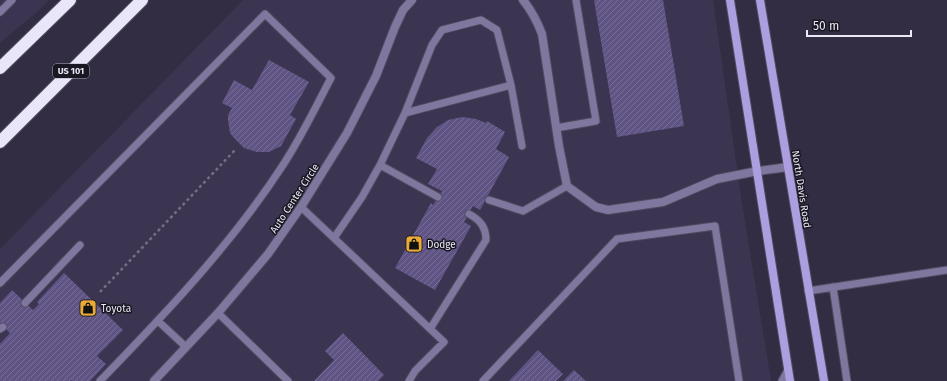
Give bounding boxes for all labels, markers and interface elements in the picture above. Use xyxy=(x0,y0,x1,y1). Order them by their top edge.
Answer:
scale bar xyxy=(807,12,911,38)
text: 50 m xyxy=(813,19,839,33)
road number: US 101 xyxy=(53,64,89,78)
street label: North Davis Road xyxy=(789,149,813,229)
street label: Auto Center Circle xyxy=(268,161,322,236)
shop icon: Dodge xyxy=(404,234,424,254)
place label: Dodge xyxy=(427,239,456,251)
shop icon: Toyota xyxy=(78,298,98,318)
place label: Toyota xyxy=(101,303,131,315)

